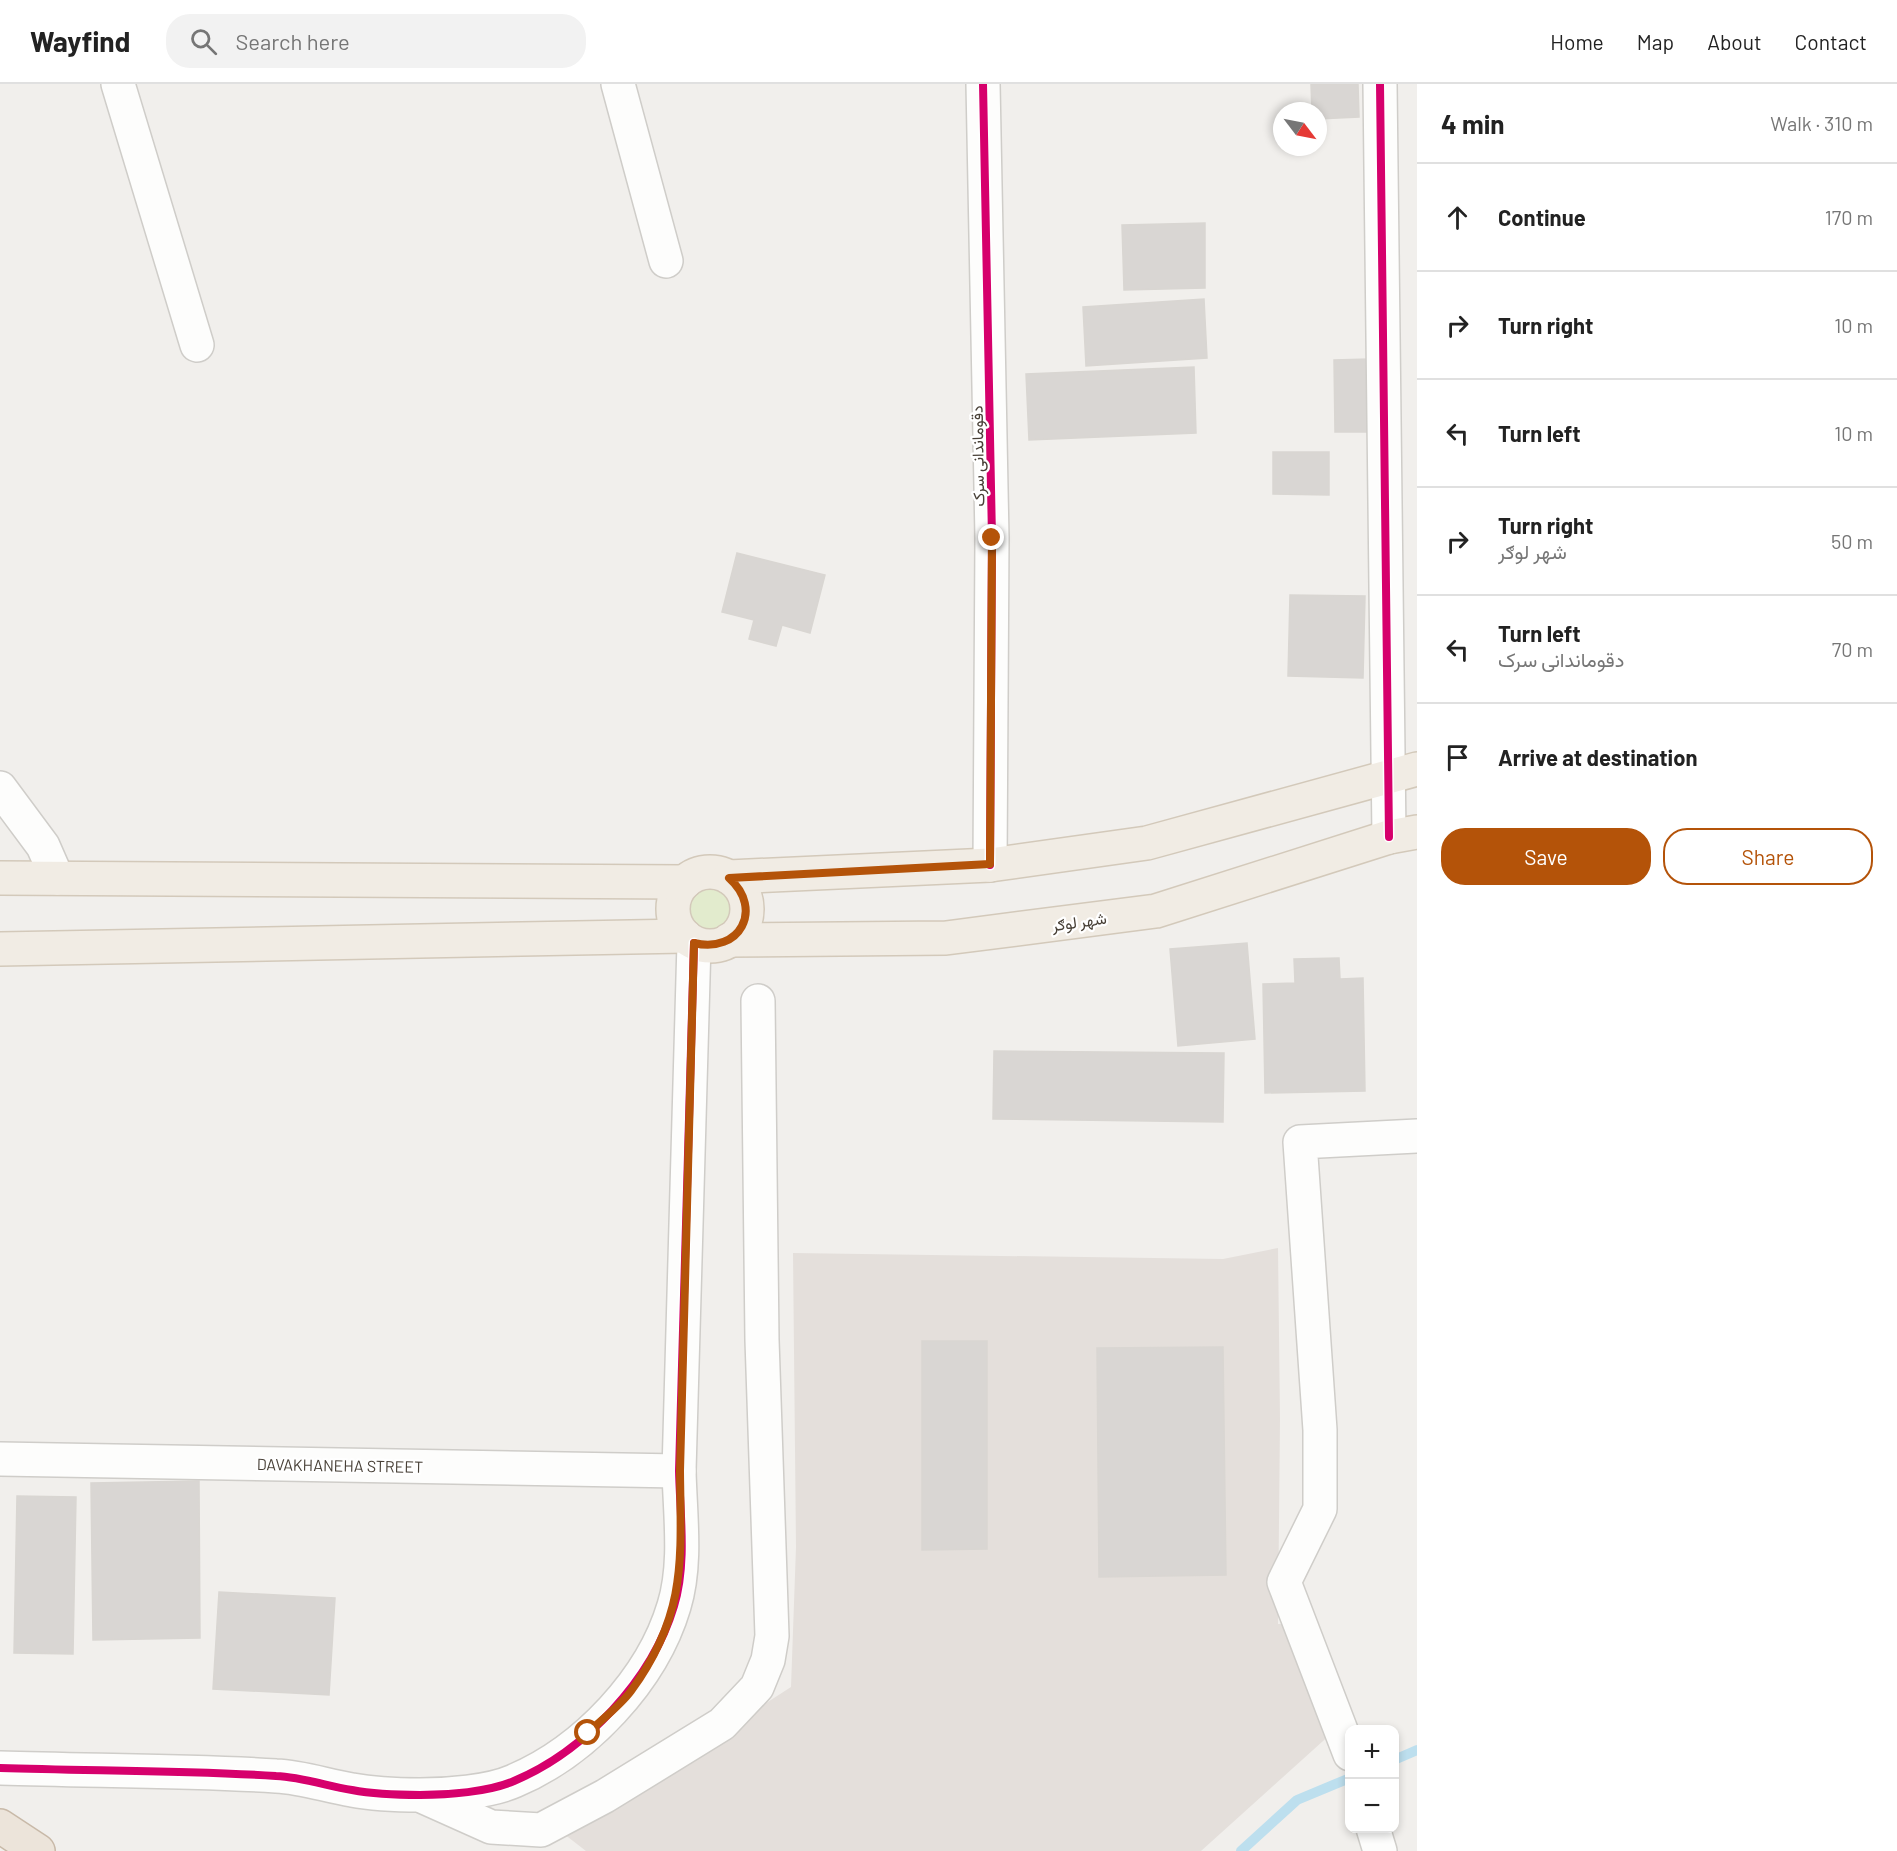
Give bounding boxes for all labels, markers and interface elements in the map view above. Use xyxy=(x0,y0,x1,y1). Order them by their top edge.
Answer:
search box xyxy=(166,14,586,68)
text: Wayfind xyxy=(30,24,130,58)
icon: search xyxy=(187,25,220,58)
text: Search here xyxy=(235,28,350,54)
text: Home xyxy=(1550,29,1604,54)
text: Map xyxy=(1637,29,1674,54)
text: About xyxy=(1707,29,1762,54)
text: Contact xyxy=(1795,29,1867,54)
north arrow xyxy=(1273,102,1327,156)
text: 4 min xyxy=(1441,108,1505,139)
text: Walk · 310 m xyxy=(1770,111,1873,135)
icon: ahead xyxy=(1441,201,1474,234)
text: Continue xyxy=(1498,204,1586,230)
text: 170 m xyxy=(1825,205,1873,229)
icon: right xyxy=(1441,309,1474,342)
text: Turn right xyxy=(1498,312,1593,338)
text: 10 m xyxy=(1834,313,1873,337)
street label: دقوماندانی سرک xyxy=(967,405,989,507)
icon: left xyxy=(1441,417,1474,450)
text: Turn left xyxy=(1498,420,1581,446)
text: 10 m xyxy=(1834,421,1873,445)
text: Turn right xyxy=(1498,512,1593,538)
route end xyxy=(978,524,1004,550)
icon: right xyxy=(1441,525,1474,558)
text: 50 m xyxy=(1831,529,1873,553)
text: شهر لوګر xyxy=(1498,539,1567,563)
text: Turn left xyxy=(1498,620,1581,646)
icon: left xyxy=(1441,633,1474,666)
text: 70 m xyxy=(1832,637,1873,661)
text: دقوماندانی سرک xyxy=(1498,647,1624,671)
icon: arrive xyxy=(1441,741,1474,774)
text: Arrive at destination xyxy=(1498,744,1697,770)
button: Save xyxy=(1441,828,1651,885)
button: Share xyxy=(1663,828,1873,885)
street label: شهر لوګر xyxy=(1049,908,1108,936)
street label: DAVAKHANEHA STREET xyxy=(257,1454,423,1476)
route start xyxy=(574,1719,600,1745)
map controls xyxy=(1345,1725,1399,1833)
button: + xyxy=(1345,1725,1399,1779)
button: − xyxy=(1345,1779,1399,1833)

